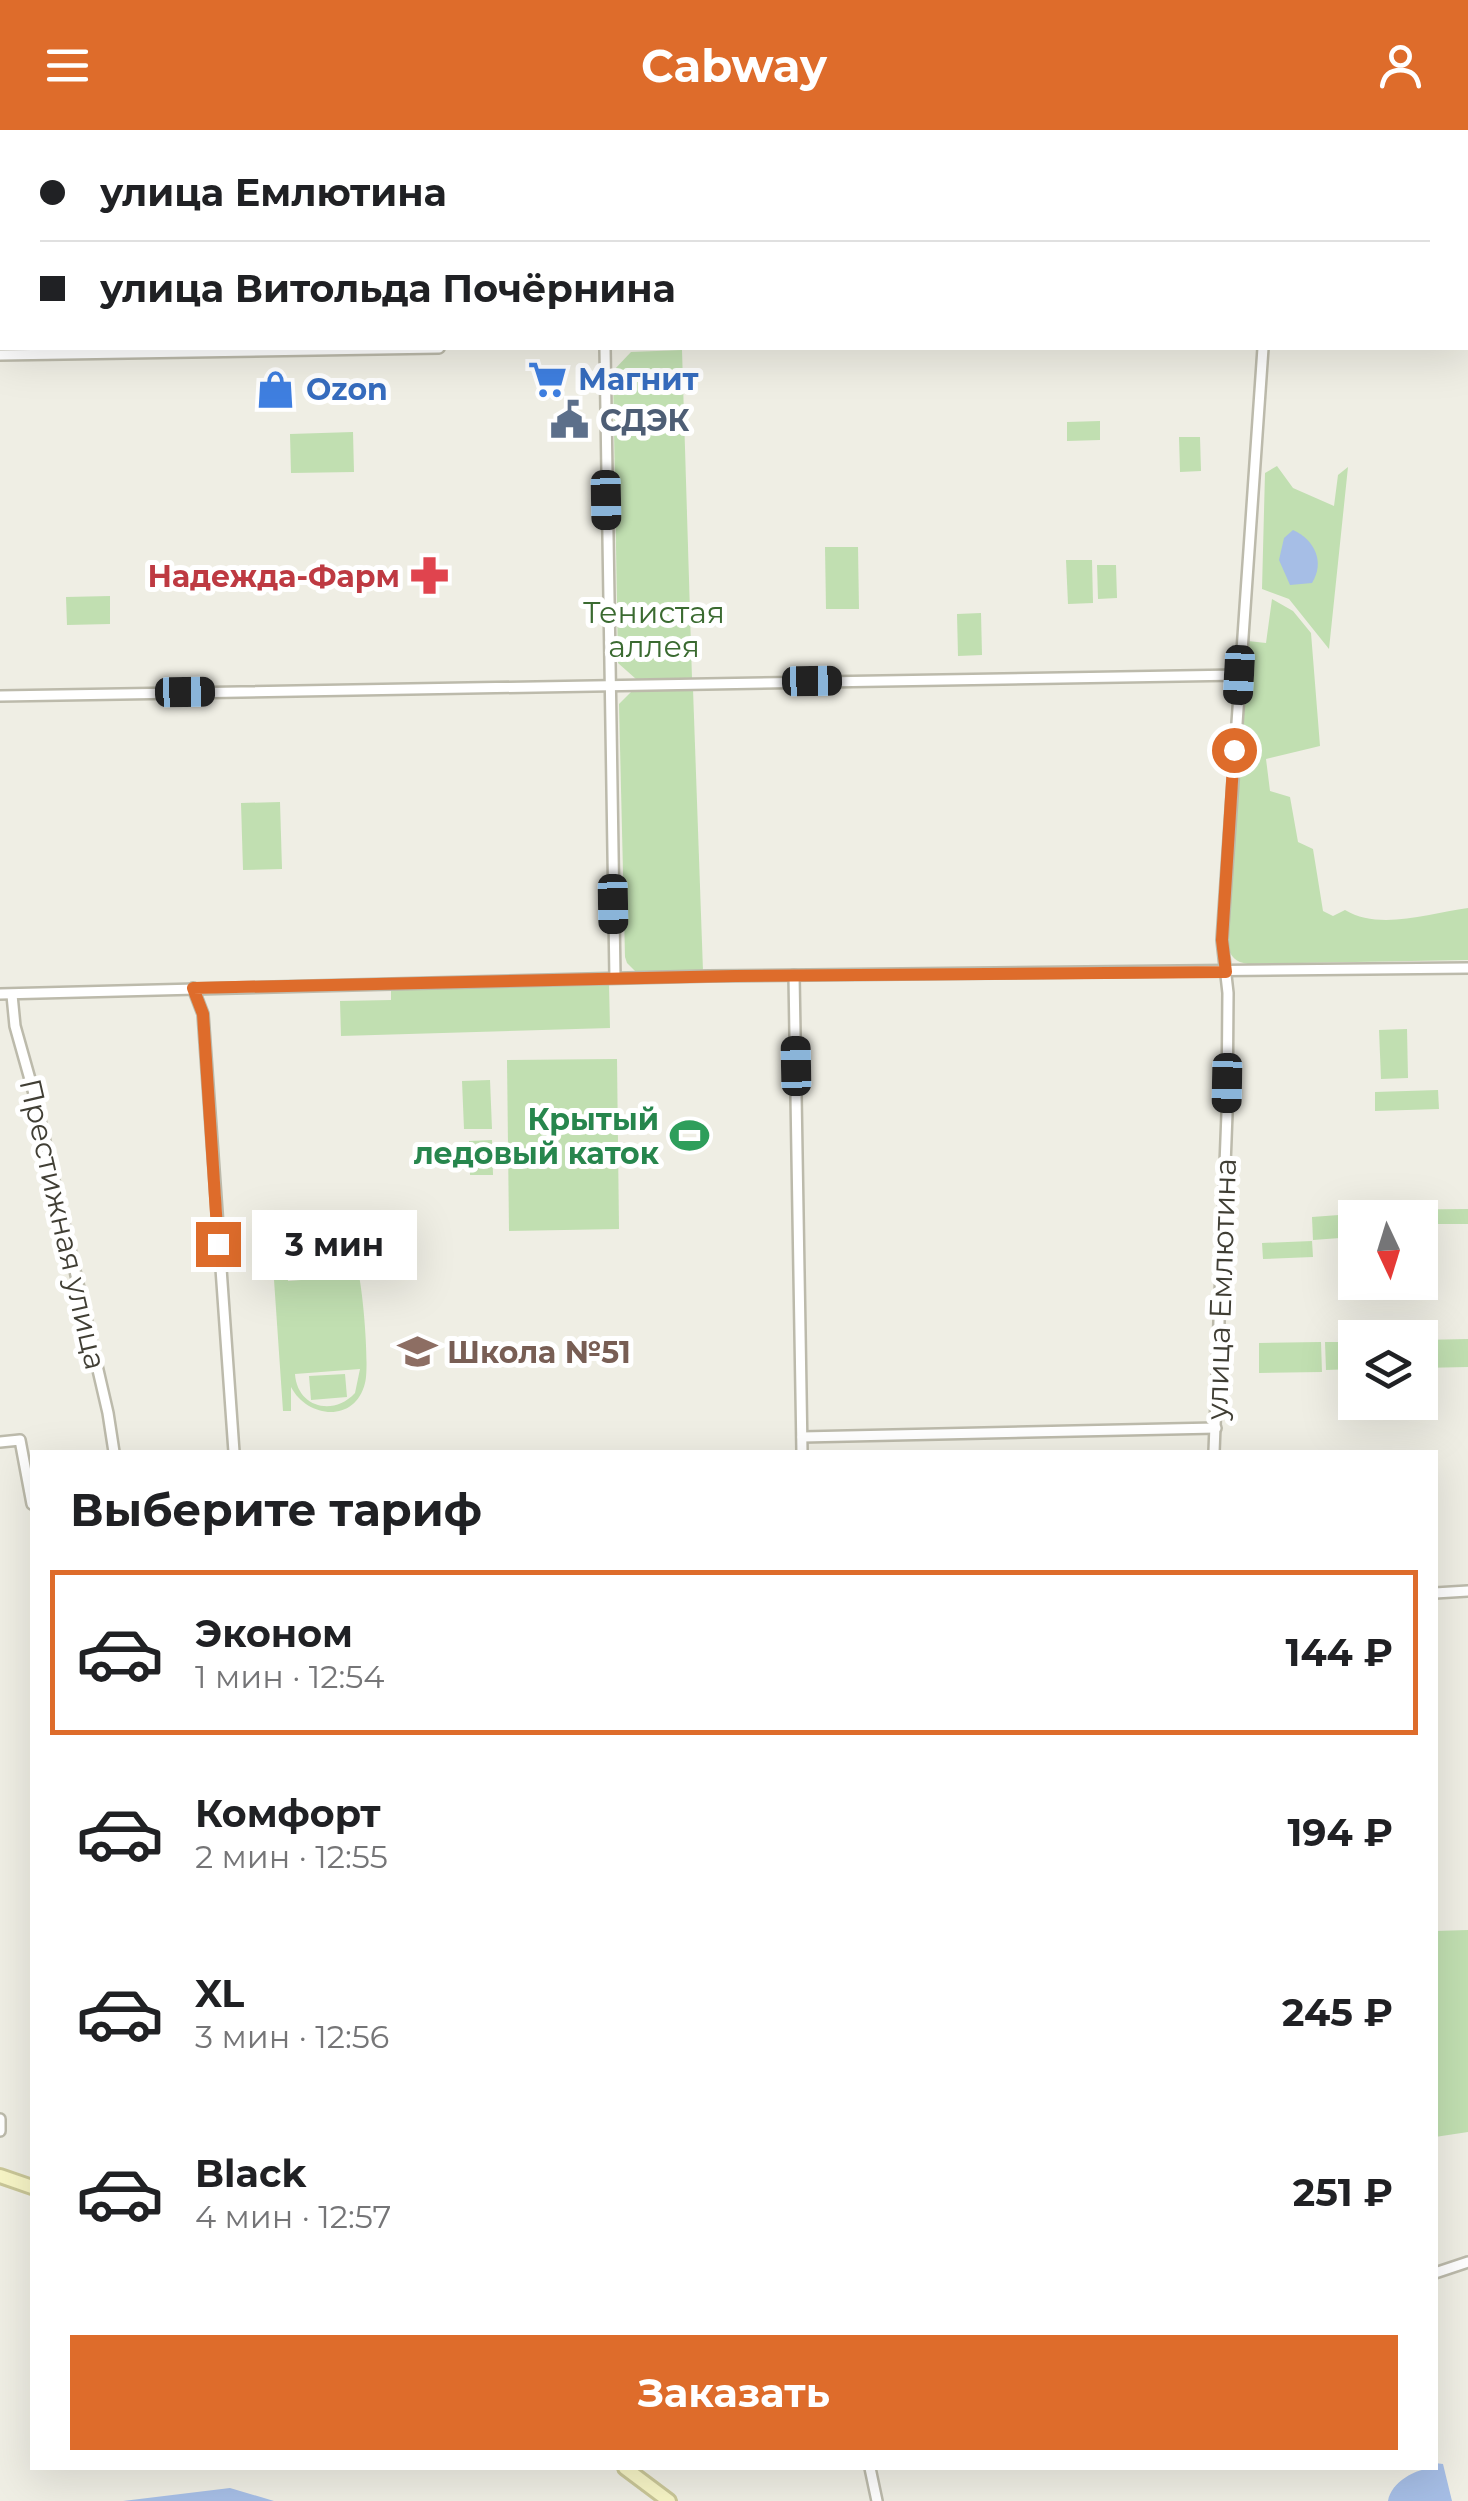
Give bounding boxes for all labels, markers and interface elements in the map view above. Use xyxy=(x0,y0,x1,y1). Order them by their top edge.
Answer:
icon: menu xyxy=(40,38,95,93)
text: Cabway xyxy=(641,38,827,93)
icon: person xyxy=(1373,38,1428,93)
text: улица Емлютина xyxy=(100,169,447,216)
text: улица Витольда Почёрнина xyxy=(100,265,676,312)
supermarket icon: Магнит xyxy=(527,358,569,400)
place label: Магнит xyxy=(578,361,699,398)
shop icon: Ozon xyxy=(255,368,297,410)
place label: Ozon xyxy=(306,371,388,408)
public building icon: СДЭК xyxy=(549,399,591,441)
place label: СДЭК xyxy=(600,402,690,439)
car xyxy=(590,470,622,530)
pharmacy icon: Надежда-Фарм xyxy=(409,555,451,597)
place label: Надежда-Фарм xyxy=(147,558,400,595)
park label: Тенистая аллея xyxy=(583,594,725,665)
car xyxy=(1222,644,1256,706)
car xyxy=(782,665,842,697)
car xyxy=(155,676,215,708)
route start xyxy=(1212,728,1257,773)
car xyxy=(597,874,629,934)
car xyxy=(780,1036,812,1096)
car xyxy=(1211,1053,1243,1113)
street label: Престижная улица xyxy=(12,1075,114,1373)
place label: Крытый ледовый каток xyxy=(414,1101,660,1172)
sports icon: Крытый ледовый каток xyxy=(668,1115,710,1157)
street label: улица Емлютина xyxy=(1198,1157,1244,1422)
north arrow xyxy=(1338,1200,1438,1300)
map controls xyxy=(1338,1200,1438,1420)
callout: 3 мин xyxy=(253,1209,418,1279)
route end xyxy=(196,1222,241,1267)
text: 3 мин xyxy=(285,1225,384,1264)
button: layers xyxy=(1338,1320,1438,1420)
school or university icon: Школа №51 xyxy=(396,1331,438,1373)
place label: Школа №51 xyxy=(447,1334,631,1371)
text: Выберите тариф xyxy=(70,1482,482,1537)
icon: car xyxy=(75,1608,165,1698)
text: Эконом xyxy=(195,1610,353,1657)
text: 144 ₽ xyxy=(1285,1629,1393,1676)
text: 1 мин · 12:54 xyxy=(195,1657,384,1696)
icon: car xyxy=(75,1788,165,1878)
text: Комфорт xyxy=(195,1790,381,1837)
text: 194 ₽ xyxy=(1287,1809,1393,1856)
text: 2 мин · 12:55 xyxy=(195,1837,388,1876)
icon: car xyxy=(75,1968,165,2058)
text: XL xyxy=(195,1970,244,2017)
text: 245 ₽ xyxy=(1282,1989,1393,2036)
text: 3 мин · 12:56 xyxy=(195,2017,389,2056)
icon: car xyxy=(75,2148,165,2238)
text: Black xyxy=(195,2150,306,2197)
text: 251 ₽ xyxy=(1293,2169,1393,2216)
text: 4 мин · 12:57 xyxy=(195,2197,391,2236)
button: Заказать xyxy=(70,2335,1398,2450)

